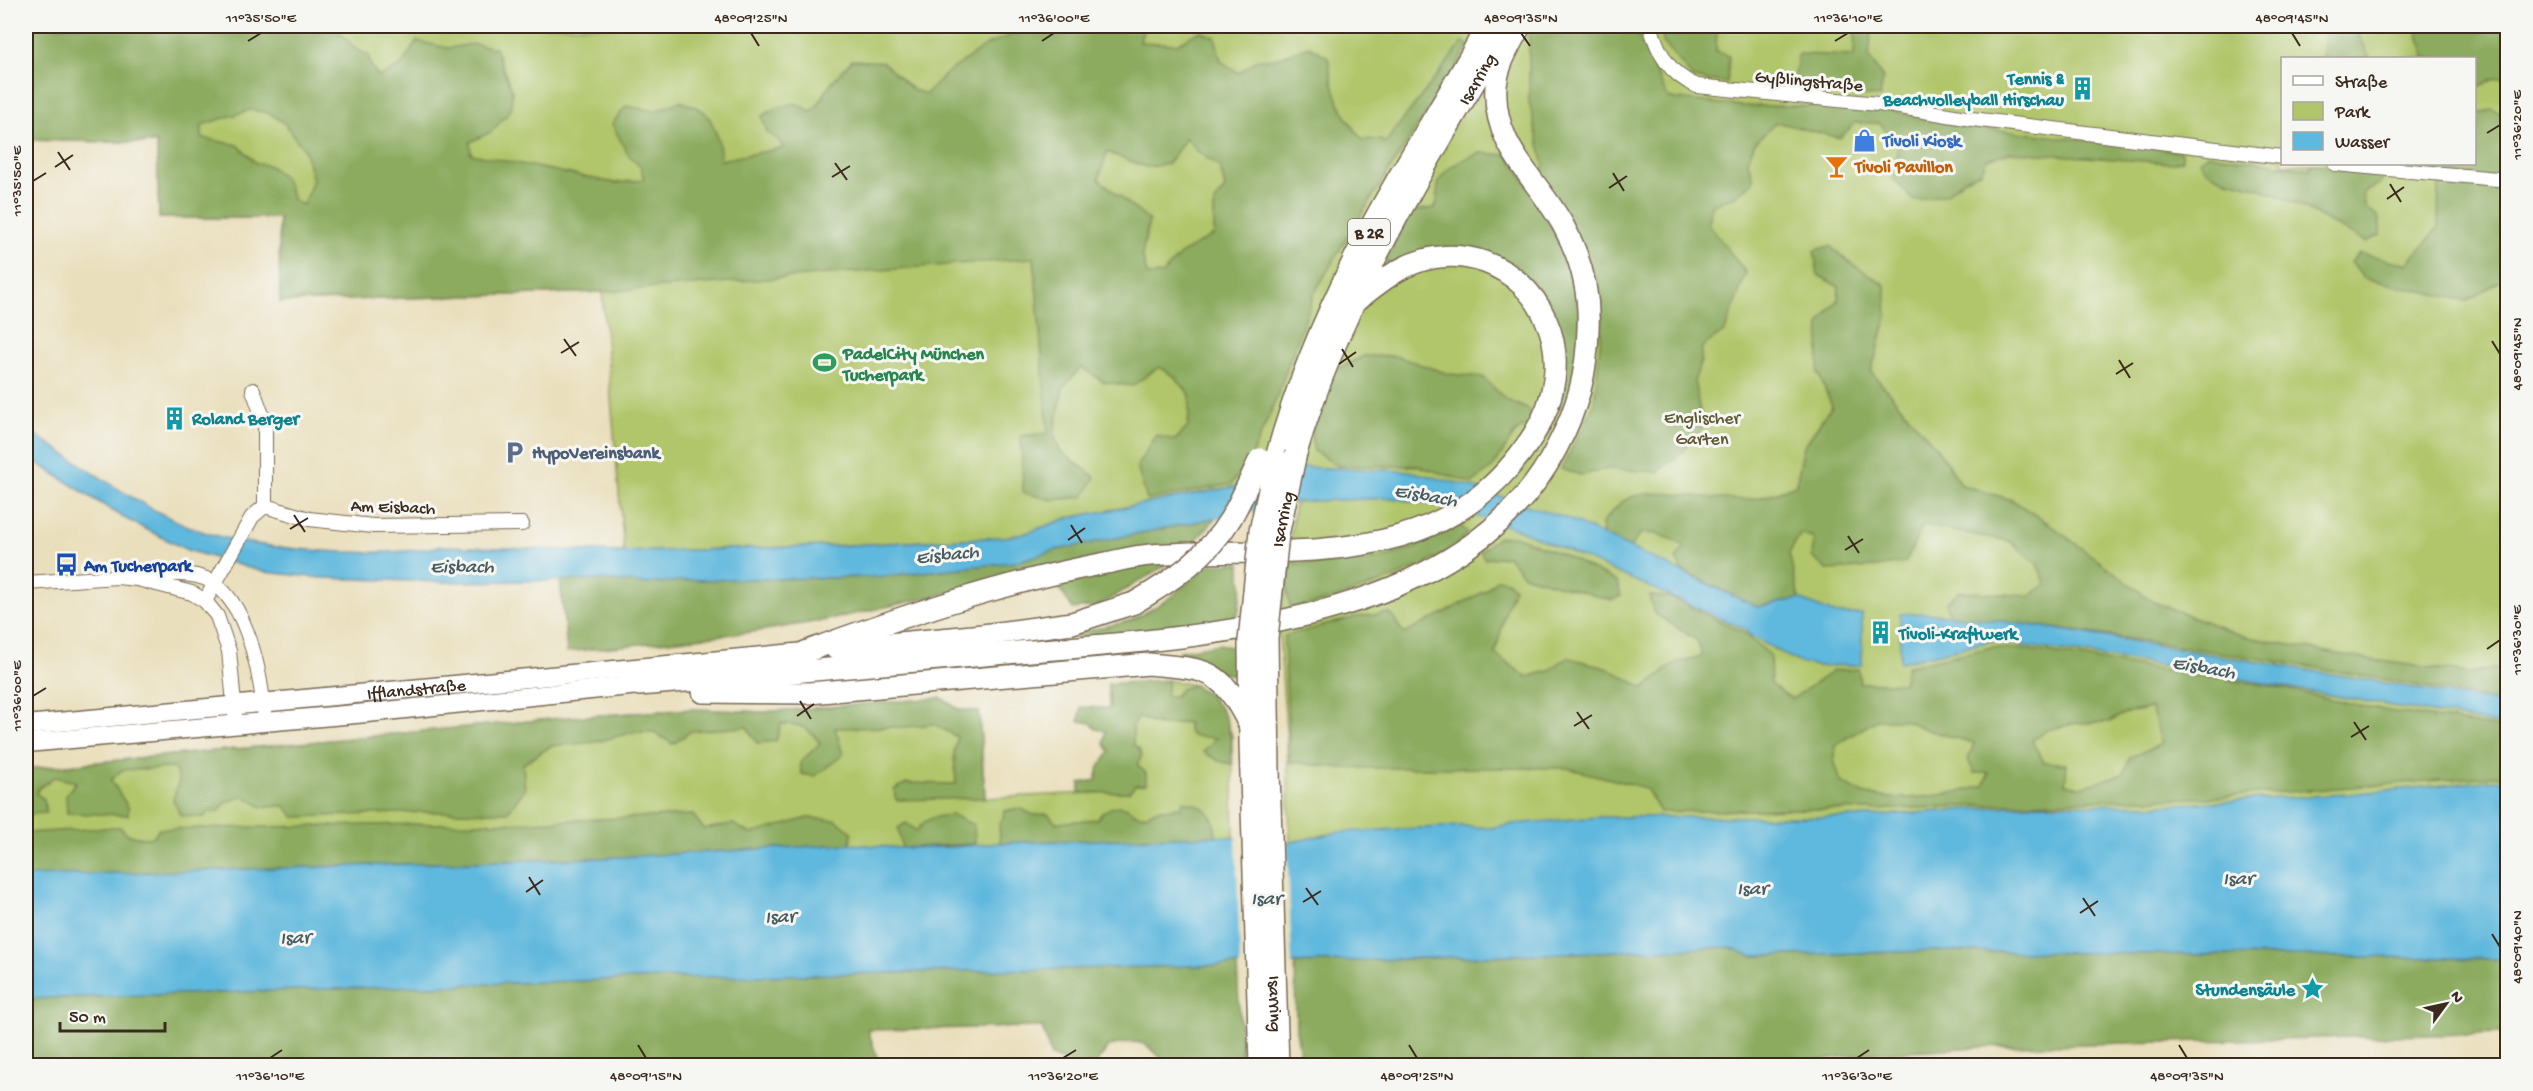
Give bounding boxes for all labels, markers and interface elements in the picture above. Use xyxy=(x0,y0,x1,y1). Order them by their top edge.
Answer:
text: 11°35'50"E xyxy=(225,10,297,28)
text: 48°09'25"N xyxy=(714,10,788,28)
text: 11°36'00"E xyxy=(1018,10,1090,28)
text: 48°09'35"N xyxy=(1484,10,1558,28)
text: 11°36'10"E xyxy=(1813,10,1883,28)
text: 48°09'45"N xyxy=(2256,10,2329,28)
street label: Isarring xyxy=(1455,50,1502,109)
legend xyxy=(2281,57,2476,165)
street label: Gyßlingstraße xyxy=(1754,67,1864,98)
place label: Tennis & Beachvolleyball Hirschau xyxy=(1882,70,2065,112)
text: Straße xyxy=(2335,73,2388,94)
building icon: Tennis & Beachvolleyball Hirschau xyxy=(2069,75,2095,101)
text: 11°36'20"E xyxy=(2509,90,2527,161)
text: Park xyxy=(2334,103,2371,124)
shop icon: Tivoli Kiosk xyxy=(1852,127,1878,153)
place label: Tivoli Kiosk xyxy=(1881,132,1963,153)
text: Wasser xyxy=(2335,133,2391,154)
text: 11°35'50"E xyxy=(9,145,27,217)
bar icon: Tivoli Pavillon xyxy=(1824,153,1850,179)
place label: Tivoli Pavillon xyxy=(1853,158,1953,179)
road number: B 2R xyxy=(1348,219,1390,245)
text: 48°09'45"N xyxy=(2509,317,2527,390)
place label: PadelCity München Tucherpark xyxy=(841,345,984,387)
sports icon: PadelCity München Tucherpark xyxy=(812,350,838,376)
building icon: Roland Berger xyxy=(161,405,187,431)
park label: Englischer Garten xyxy=(1664,409,1742,451)
place label: Roland Berger xyxy=(191,410,301,431)
parking icon: HypoVereinsbank xyxy=(501,439,527,465)
place label: HypoVereinsbank xyxy=(532,444,661,465)
water label: Eisbach xyxy=(1392,481,1459,514)
street label: Isarring xyxy=(1269,490,1300,548)
street label: Am Eisbach xyxy=(350,497,436,520)
water label: Eisbach xyxy=(915,542,980,571)
bus stop icon: Am Tucherpark xyxy=(53,552,79,578)
place label: Am Tucherpark xyxy=(83,557,194,578)
water label: Eisbach xyxy=(430,557,494,580)
text: 11°36'30"E xyxy=(2509,604,2527,676)
building icon: Tivoli-Kraftwerk xyxy=(1868,620,1894,646)
place label: Tivoli-Kraftwerk xyxy=(1897,625,2019,646)
water label: Eisbach xyxy=(2170,653,2237,686)
text: 11°36'00"E xyxy=(9,660,27,732)
street label: Ifflandstraße xyxy=(366,676,468,706)
water label: Isar xyxy=(2223,869,2257,892)
water label: Isar xyxy=(1737,879,1771,902)
water label: Isar xyxy=(1251,889,1285,912)
water label: Isar xyxy=(764,906,800,931)
text: 48°09'40"N xyxy=(2509,910,2527,984)
water label: Isar xyxy=(279,927,315,952)
north arrow xyxy=(2416,974,2476,1034)
street label: Isarring xyxy=(1262,975,1285,1032)
place icon: Stundensäule xyxy=(2300,976,2326,1002)
place label: Stundensäule xyxy=(2196,981,2296,1002)
text: N xyxy=(2445,988,2467,1008)
scale bar xyxy=(60,995,165,1033)
text: 50 m xyxy=(69,1008,106,1029)
text: 11°36'10"E xyxy=(235,1068,305,1086)
text: 48°09'15"N xyxy=(610,1068,682,1086)
text: 11°36'20"E xyxy=(1027,1068,1098,1086)
text: 48°09'25"N xyxy=(1380,1068,1454,1086)
text: 11°36'30"E xyxy=(1821,1068,1893,1086)
text: 48°09'35"N xyxy=(2150,1068,2224,1086)

